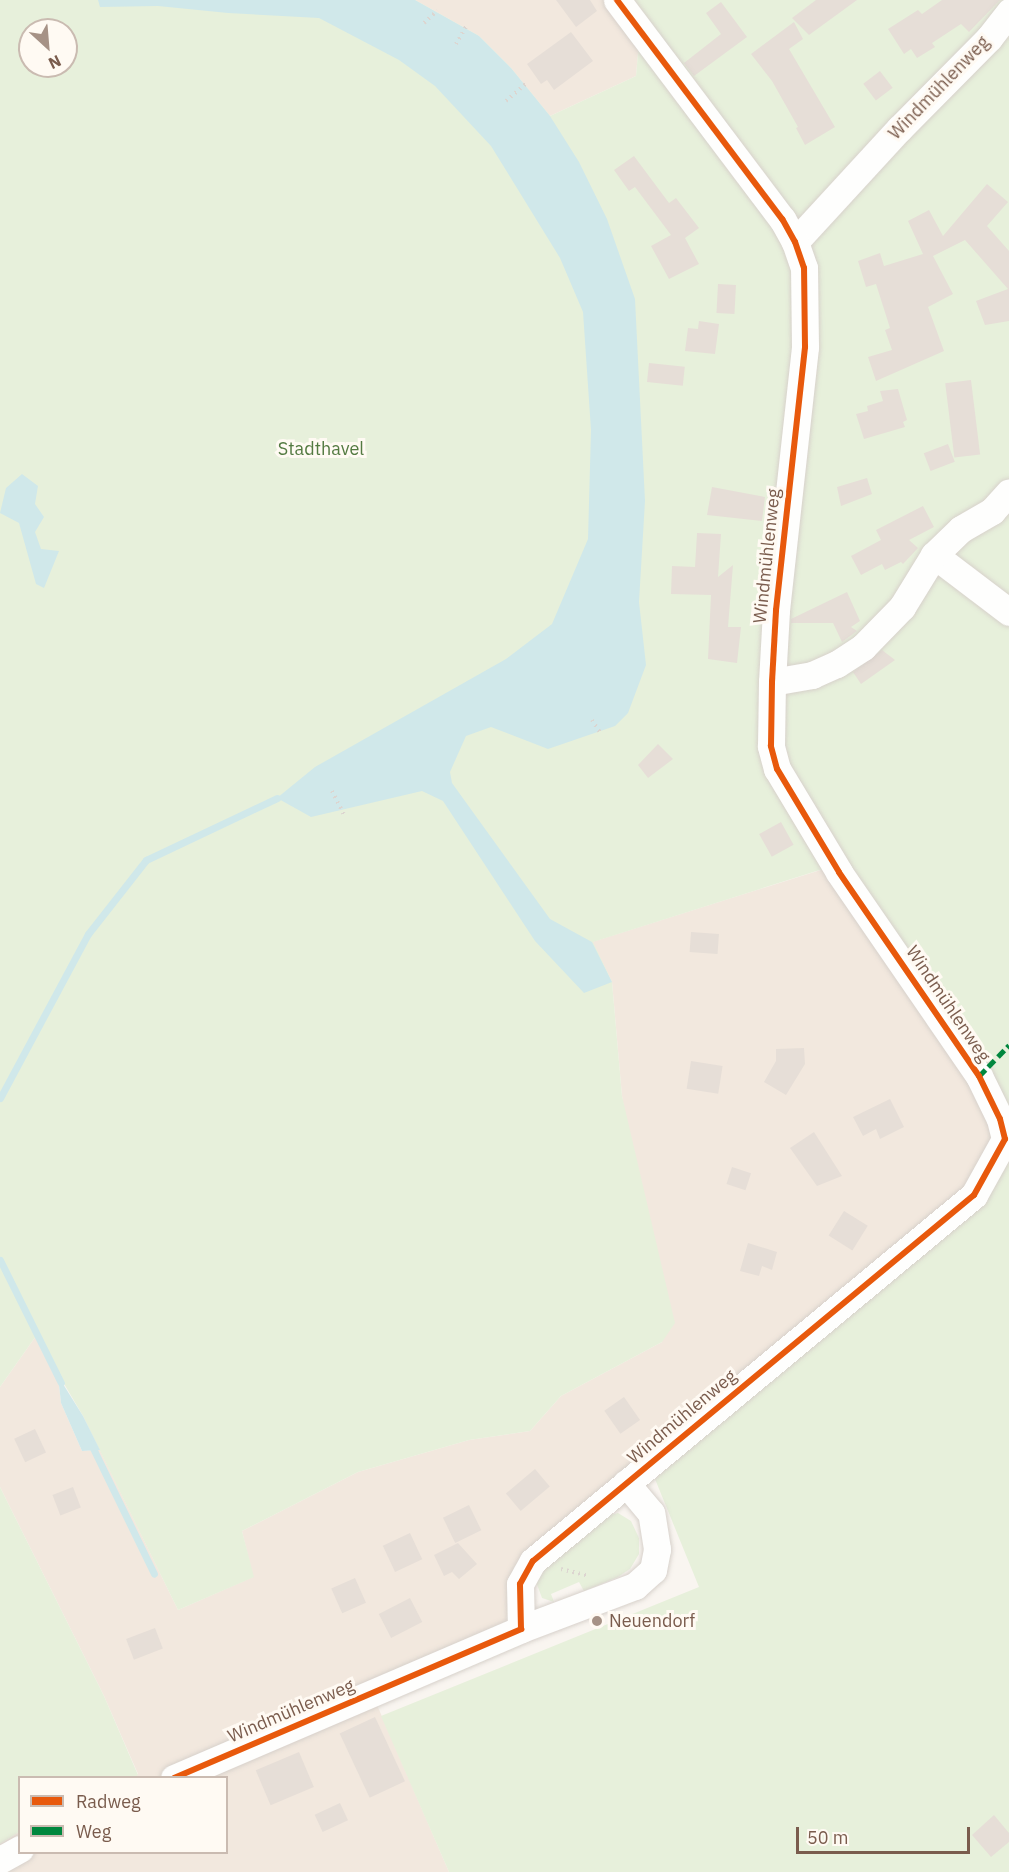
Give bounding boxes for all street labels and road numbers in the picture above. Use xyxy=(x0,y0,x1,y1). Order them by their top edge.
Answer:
street label: Windmühlenweg xyxy=(884,32,994,144)
street label: Windmühlenweg xyxy=(749,488,785,624)
street label: Windmühlenweg xyxy=(901,942,995,1066)
street label: Windmühlenweg xyxy=(623,1365,741,1469)
street label: Windmühlenweg xyxy=(224,1675,358,1747)

